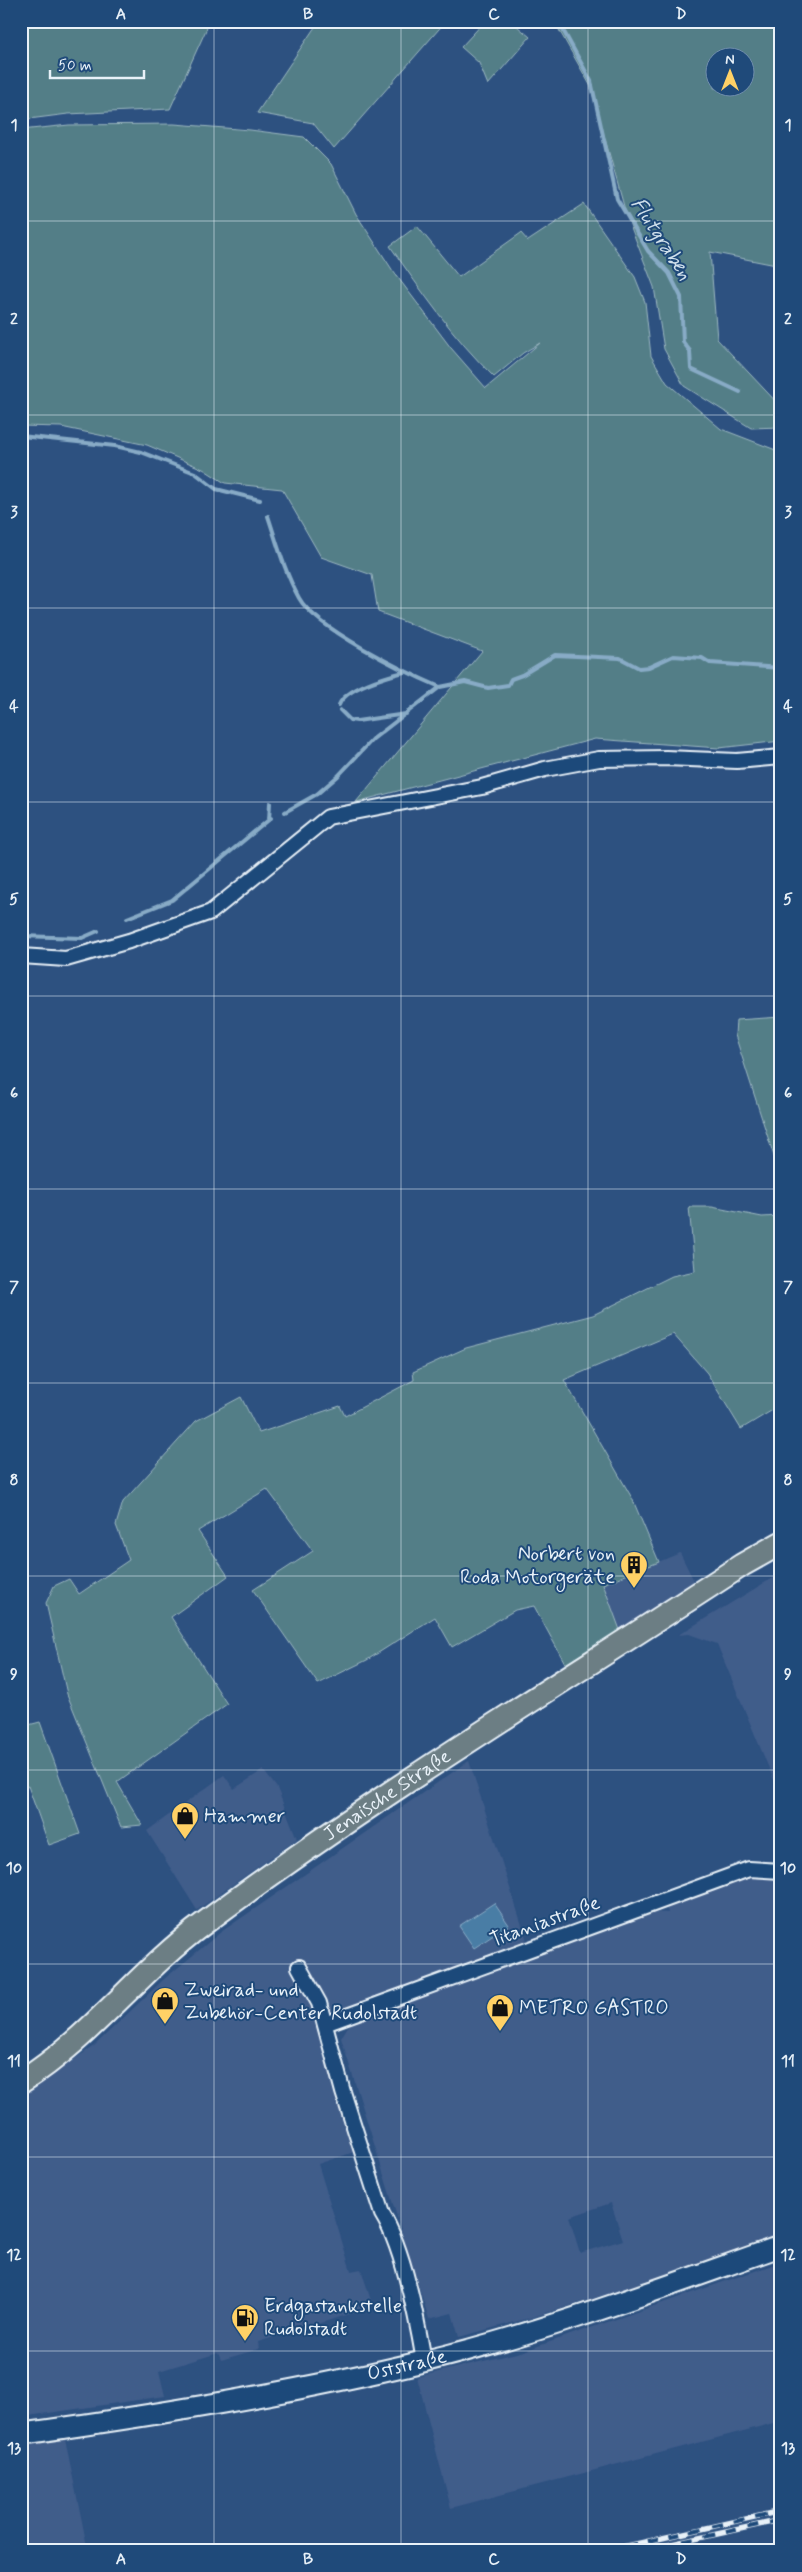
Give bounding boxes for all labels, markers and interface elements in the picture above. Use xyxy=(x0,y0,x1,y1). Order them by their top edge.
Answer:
text: A xyxy=(116,4,126,25)
text: B xyxy=(303,4,313,25)
text: C xyxy=(488,4,500,25)
text: D xyxy=(675,4,687,25)
scale bar xyxy=(50,48,144,80)
north arrow xyxy=(704,48,754,98)
text: N xyxy=(725,51,735,69)
text: 50 m xyxy=(58,56,92,76)
text: 1 xyxy=(10,115,18,136)
text: 1 xyxy=(784,115,792,136)
water label: Flutgraben xyxy=(624,192,698,286)
text: 2 xyxy=(10,309,18,330)
text: 2 xyxy=(784,309,792,330)
text: 3 xyxy=(10,502,18,523)
text: 3 xyxy=(784,502,792,523)
text: 4 xyxy=(9,696,19,717)
text: 4 xyxy=(783,696,793,717)
text: 5 xyxy=(9,889,19,910)
text: 5 xyxy=(783,889,793,910)
text: 6 xyxy=(10,1083,18,1104)
text: 6 xyxy=(784,1083,792,1104)
text: 7 xyxy=(9,1277,19,1298)
text: 7 xyxy=(783,1277,793,1298)
text: 8 xyxy=(9,1470,19,1491)
text: 8 xyxy=(783,1470,793,1491)
place label: Norbert von Roda Motorgeräte xyxy=(460,1541,615,1592)
building icon: Norbert von Roda Motorgeräte xyxy=(619,1550,649,1589)
text: 9 xyxy=(10,1664,18,1685)
text: 9 xyxy=(784,1664,792,1685)
street label: Jenaische Straße xyxy=(318,1743,456,1848)
shop icon: Hammer xyxy=(170,1801,200,1840)
place label: Hammer xyxy=(204,1803,285,1830)
text: 10 xyxy=(6,1858,22,1879)
text: 10 xyxy=(780,1858,796,1879)
street label: Titaniastraße xyxy=(486,1890,604,1954)
place label: Zweirad- und Zubehör-Center Rudolstadt xyxy=(184,1977,417,2027)
shop icon: Zweirad- und Zubehör-Center Rudolstadt xyxy=(150,1986,180,2025)
shop icon: METRO GASTRO xyxy=(485,1993,515,2032)
place label: METRO GASTRO xyxy=(519,1995,669,2022)
text: 11 xyxy=(7,2051,21,2072)
text: 11 xyxy=(781,2051,795,2072)
text: 12 xyxy=(6,2245,22,2266)
text: 12 xyxy=(780,2245,796,2266)
place label: Erdgastankstelle Rudolstadt xyxy=(264,2293,402,2343)
fuel station icon: Erdgastankstelle Rudolstadt xyxy=(230,2303,260,2342)
street label: Oststraße xyxy=(365,2343,449,2387)
text: 13 xyxy=(7,2438,21,2459)
text: 13 xyxy=(781,2438,795,2459)
text: A xyxy=(116,2549,126,2570)
text: B xyxy=(303,2549,313,2570)
text: C xyxy=(488,2549,500,2570)
text: D xyxy=(675,2549,687,2570)

